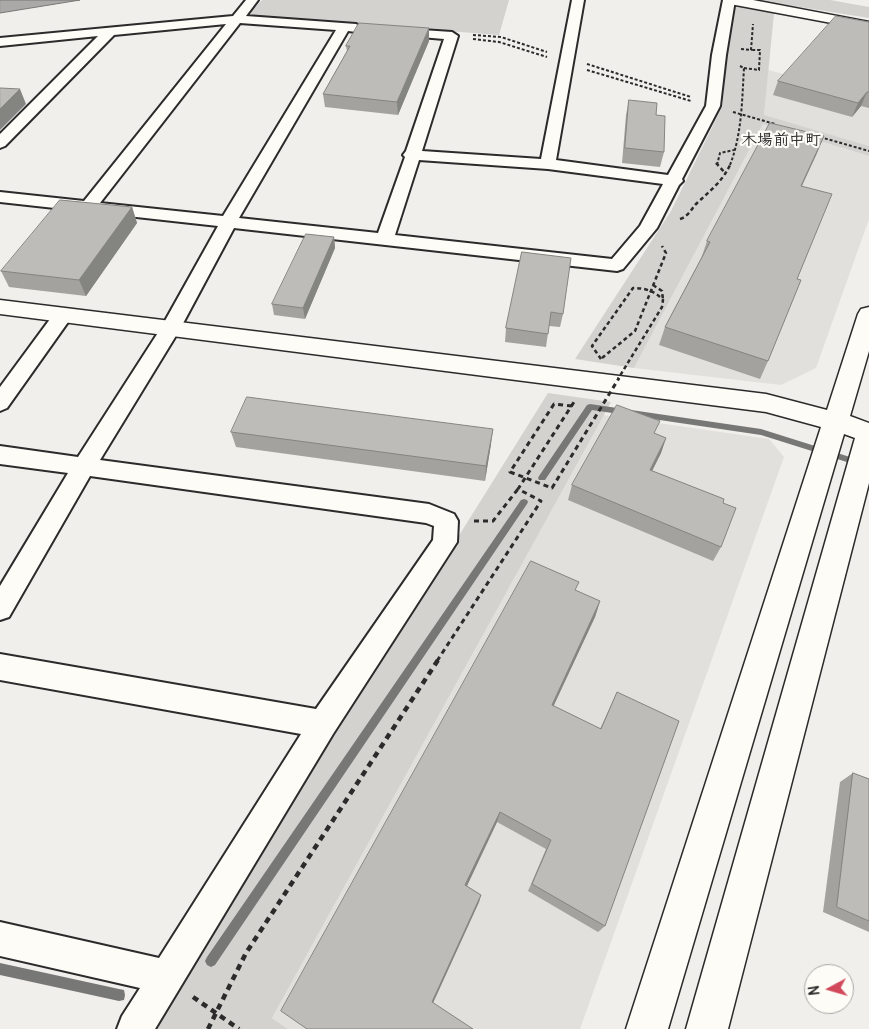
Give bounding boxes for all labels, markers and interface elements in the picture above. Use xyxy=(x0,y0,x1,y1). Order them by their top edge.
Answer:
district label: 木場前中町 xyxy=(741,131,821,151)
north arrow xyxy=(804,964,854,1014)
text: N xyxy=(806,985,824,996)

